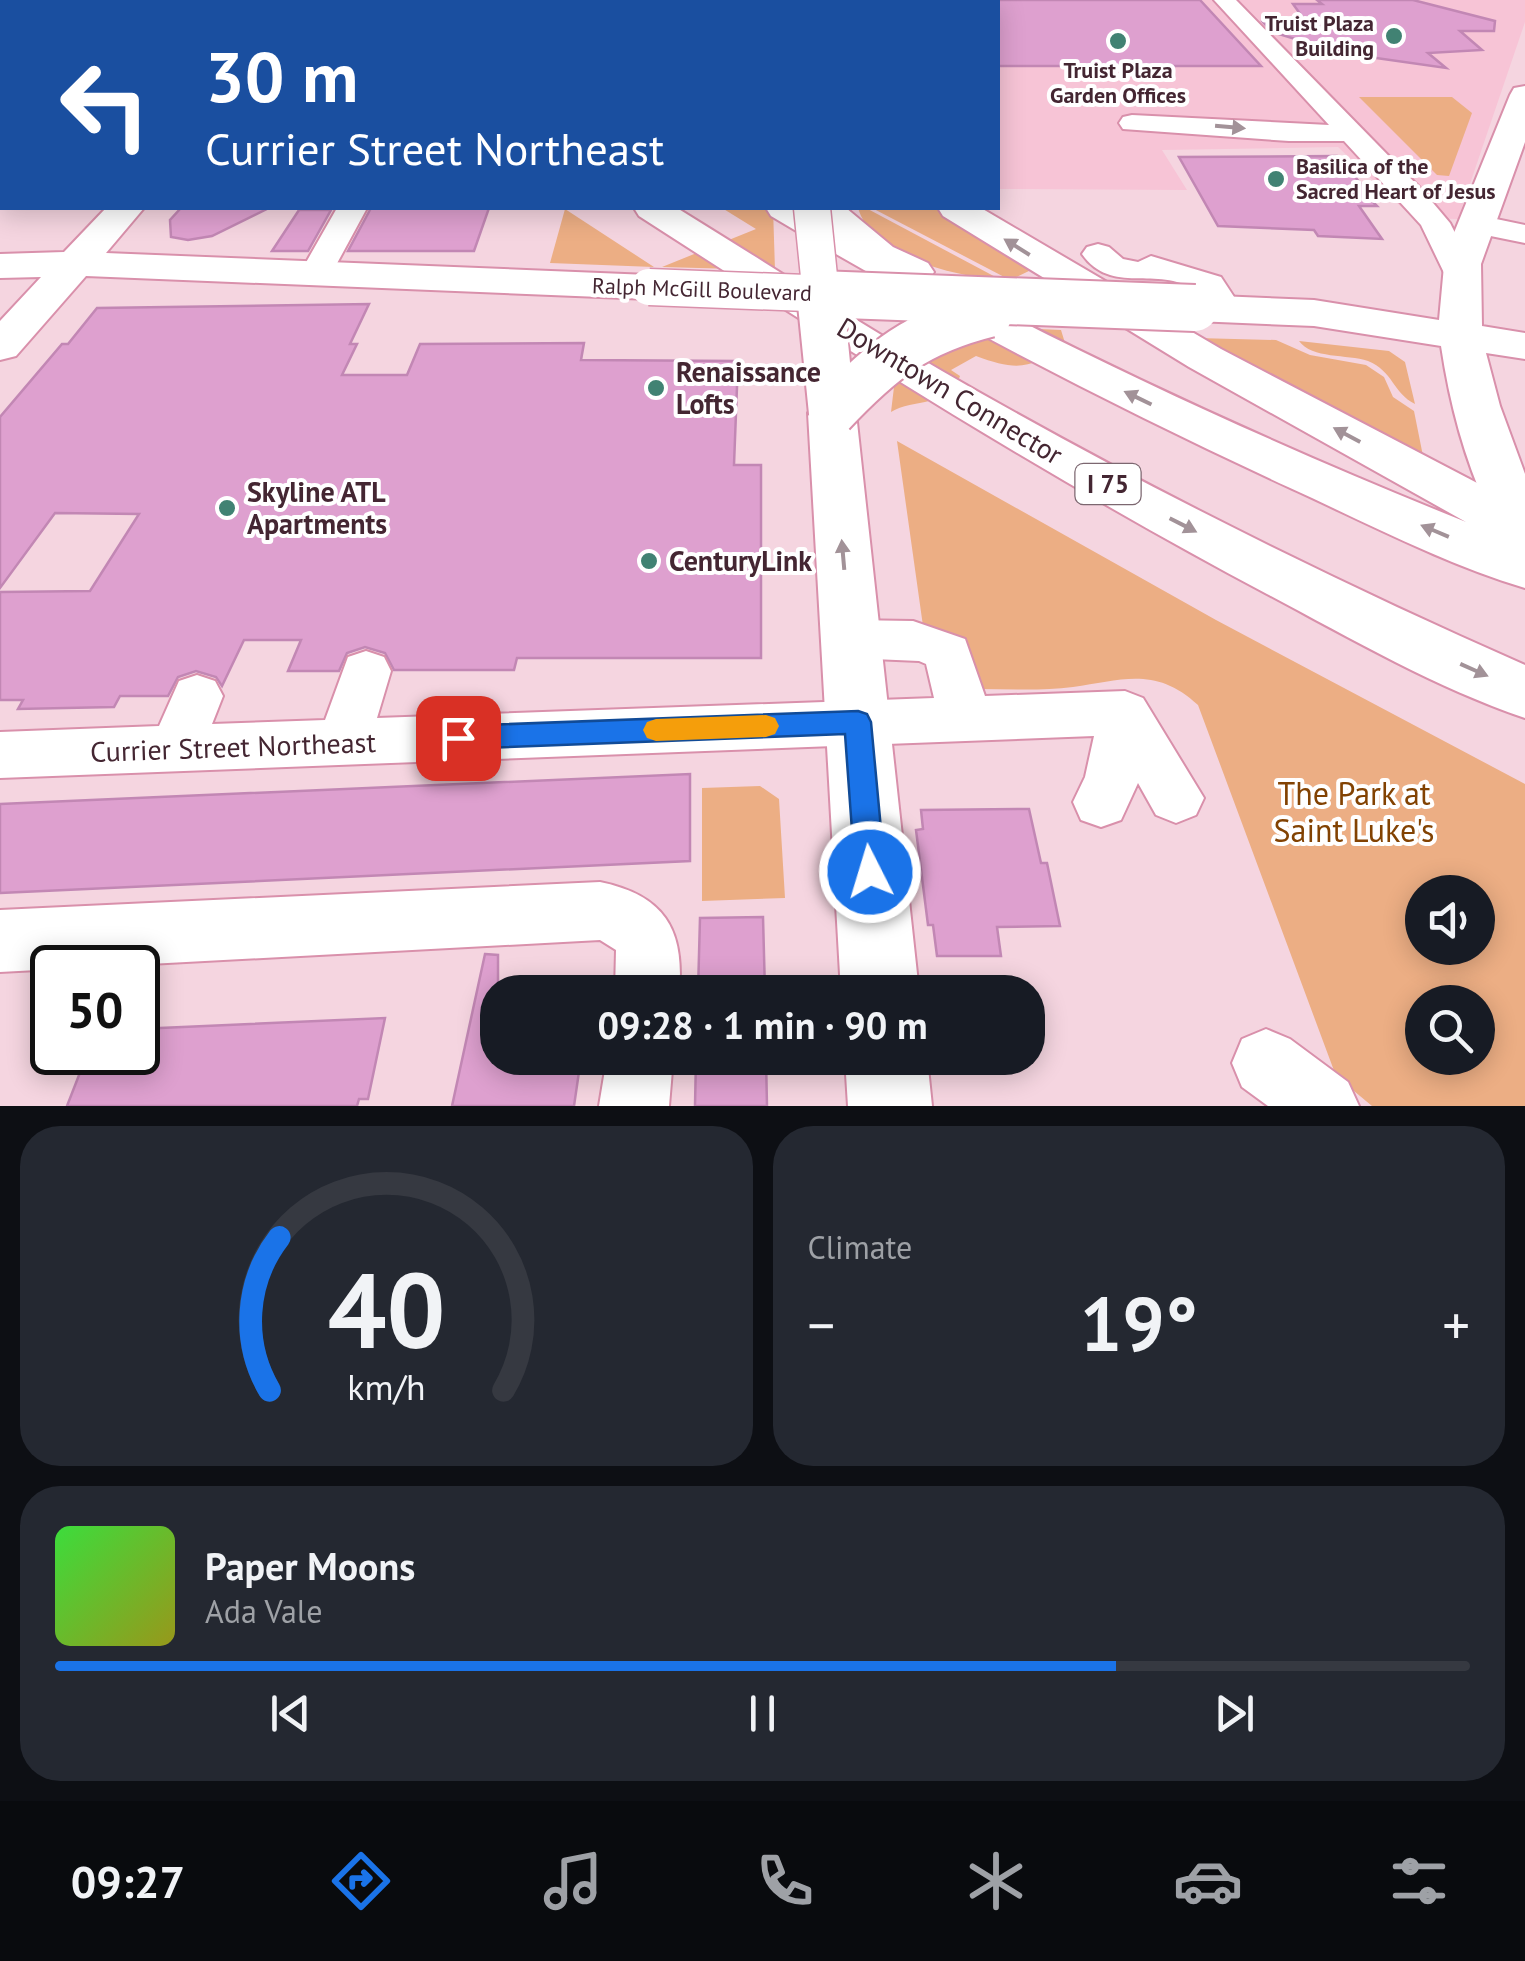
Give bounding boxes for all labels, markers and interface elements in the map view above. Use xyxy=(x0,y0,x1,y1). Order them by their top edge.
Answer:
place label: Truist Plaza Building xyxy=(1265,9,1374,62)
marker: Truist Plaza Building xyxy=(1383,25,1405,47)
marker: Truist Plaza Garden Offices xyxy=(1107,30,1129,52)
text: 30 m xyxy=(205,31,358,121)
icon: left xyxy=(40,40,170,170)
place label: Truist Plaza Garden Offices xyxy=(1050,56,1186,109)
text: Currier Street Northeast xyxy=(205,119,664,177)
one-way arrow xyxy=(1214,120,1246,136)
place label: Basilica of the Sacred Heart of Jesus xyxy=(1296,152,1496,205)
marker: Basilica of the Sacred Heart of Jesus xyxy=(1265,168,1287,190)
one-way arrow xyxy=(1004,238,1031,257)
street label: Ralph McGill Boulevard xyxy=(592,271,812,307)
street label: Downtown Connector xyxy=(831,309,1070,473)
place label: Renaissance Lofts xyxy=(676,353,821,422)
marker: Renaissance Lofts xyxy=(645,377,667,399)
one-way arrow xyxy=(1124,390,1153,407)
one-way arrow xyxy=(1333,426,1361,444)
road number: I 75 xyxy=(1076,464,1140,504)
place label: Skyline ATL Apartments xyxy=(247,473,387,542)
marker: Skyline ATL Apartments xyxy=(216,497,238,519)
one-way arrow xyxy=(1169,516,1198,533)
one-way arrow xyxy=(1420,523,1450,539)
one-way arrow xyxy=(835,539,851,571)
place label: CenturyLink xyxy=(669,542,812,579)
marker: CenturyLink xyxy=(638,550,660,572)
one-way arrow xyxy=(1459,662,1489,678)
pin xyxy=(416,696,501,781)
icon: arrive xyxy=(431,711,486,766)
street label: Currier Street Northeast xyxy=(90,723,377,770)
park label: The Park at Saint Luke's xyxy=(1274,772,1434,851)
position arrow xyxy=(818,820,922,924)
map controls xyxy=(1405,875,1495,1075)
button: sound xyxy=(1405,875,1495,965)
speed limit sign: 50 xyxy=(30,945,160,1075)
button: search xyxy=(1405,985,1495,1075)
text: 09:28 · 1 min · 90 m xyxy=(597,1000,928,1049)
text: Climate xyxy=(808,1226,912,1268)
text: 40 xyxy=(327,1242,445,1377)
text: 19° xyxy=(1080,1275,1198,1372)
text: − xyxy=(808,1289,835,1360)
text: + xyxy=(1442,1289,1470,1360)
text: km/h xyxy=(347,1364,425,1410)
text: Paper Moons xyxy=(205,1541,415,1590)
text: Ada Vale xyxy=(205,1590,322,1632)
icon: previous xyxy=(263,1686,318,1741)
icon: pause xyxy=(735,1686,790,1741)
icon: next xyxy=(1207,1686,1262,1741)
icon: directions xyxy=(326,1846,396,1916)
icon: music xyxy=(538,1846,608,1916)
icon: phone xyxy=(750,1846,820,1916)
icon: climate xyxy=(961,1846,1031,1916)
icon: car xyxy=(1173,1846,1243,1916)
icon: filters xyxy=(1384,1846,1454,1916)
text: 09:27 xyxy=(71,1852,185,1910)

